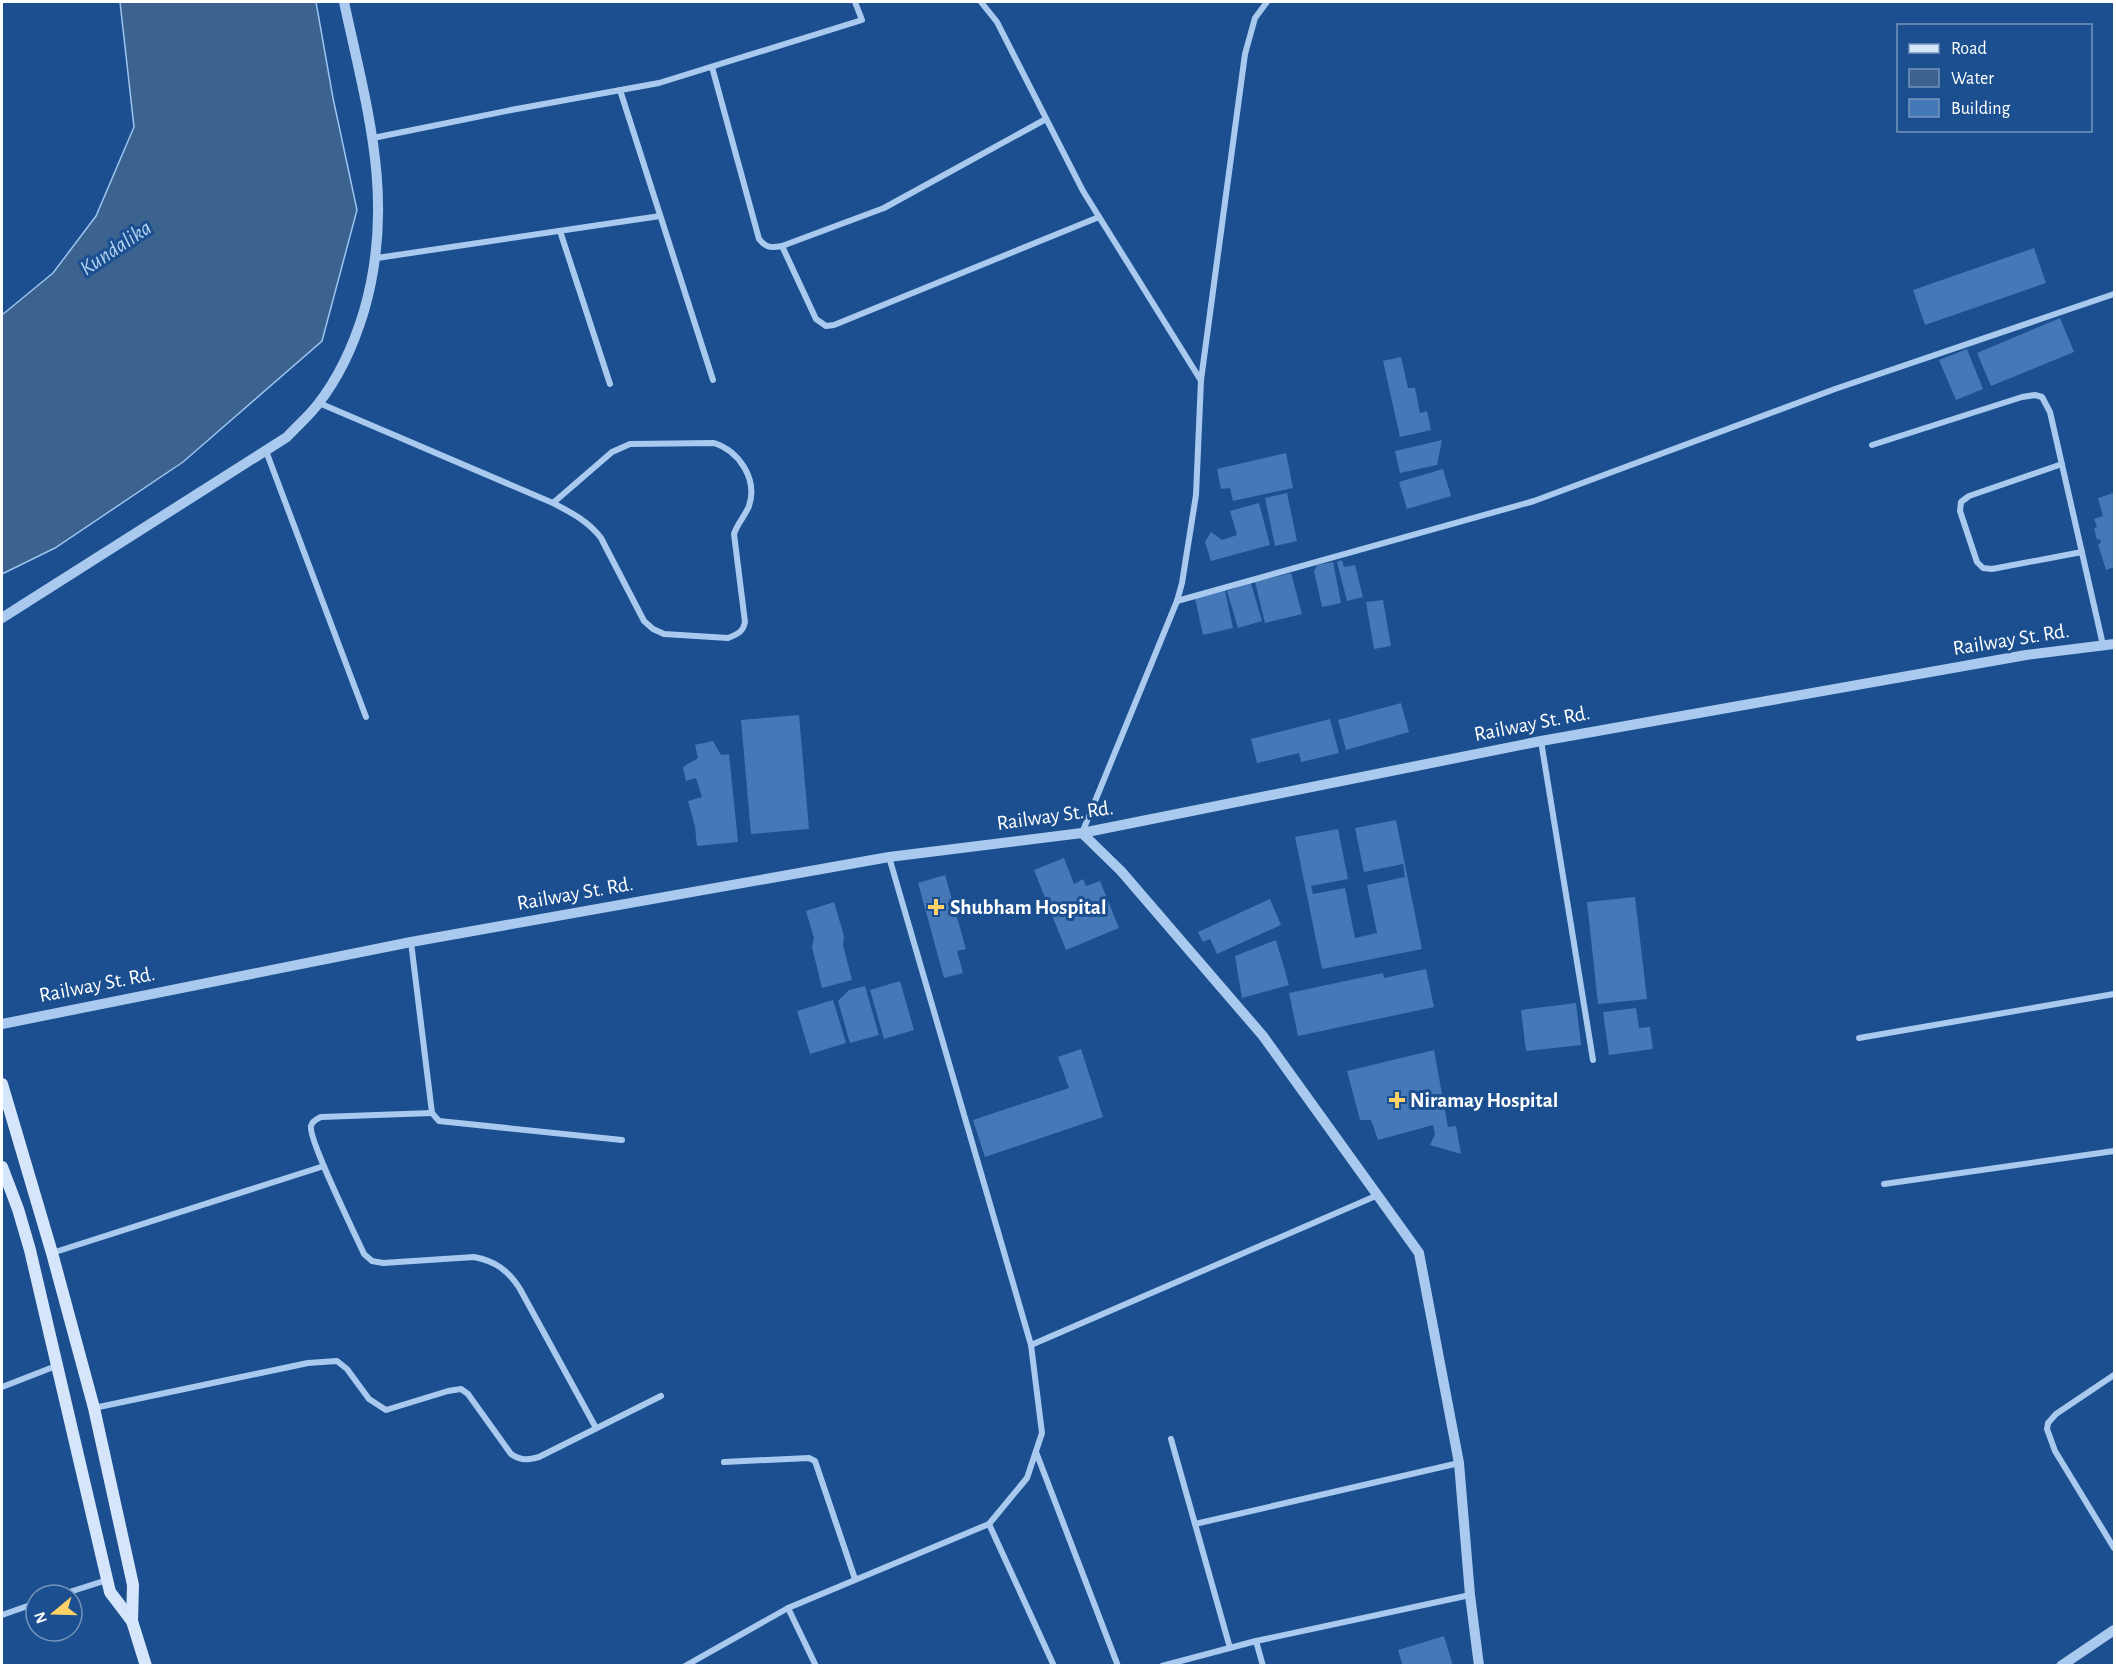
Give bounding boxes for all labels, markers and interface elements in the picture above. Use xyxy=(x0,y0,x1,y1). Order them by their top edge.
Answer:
legend xyxy=(1897,24,2092,132)
text: Road xyxy=(1951,40,1987,58)
text: Water xyxy=(1951,70,1994,88)
text: Building xyxy=(1951,100,2011,118)
water label: Kundalika xyxy=(76,216,155,280)
street label: Railway St. Rd. xyxy=(1951,620,2071,659)
street label: Railway St. Rd. xyxy=(1472,702,1592,745)
street label: Railway St. Rd. xyxy=(995,797,1115,834)
street label: Railway St. Rd. xyxy=(515,873,635,914)
place label: Shubham Hospital xyxy=(950,897,1106,918)
marker: Shubham Hospital xyxy=(927,898,945,916)
street label: Railway St. Rd. xyxy=(37,963,157,1006)
place label: Niramay Hospital xyxy=(1410,1090,1558,1111)
marker: Niramay Hospital xyxy=(1388,1091,1406,1109)
north arrow xyxy=(24,1583,84,1643)
text: N xyxy=(31,1610,50,1625)

